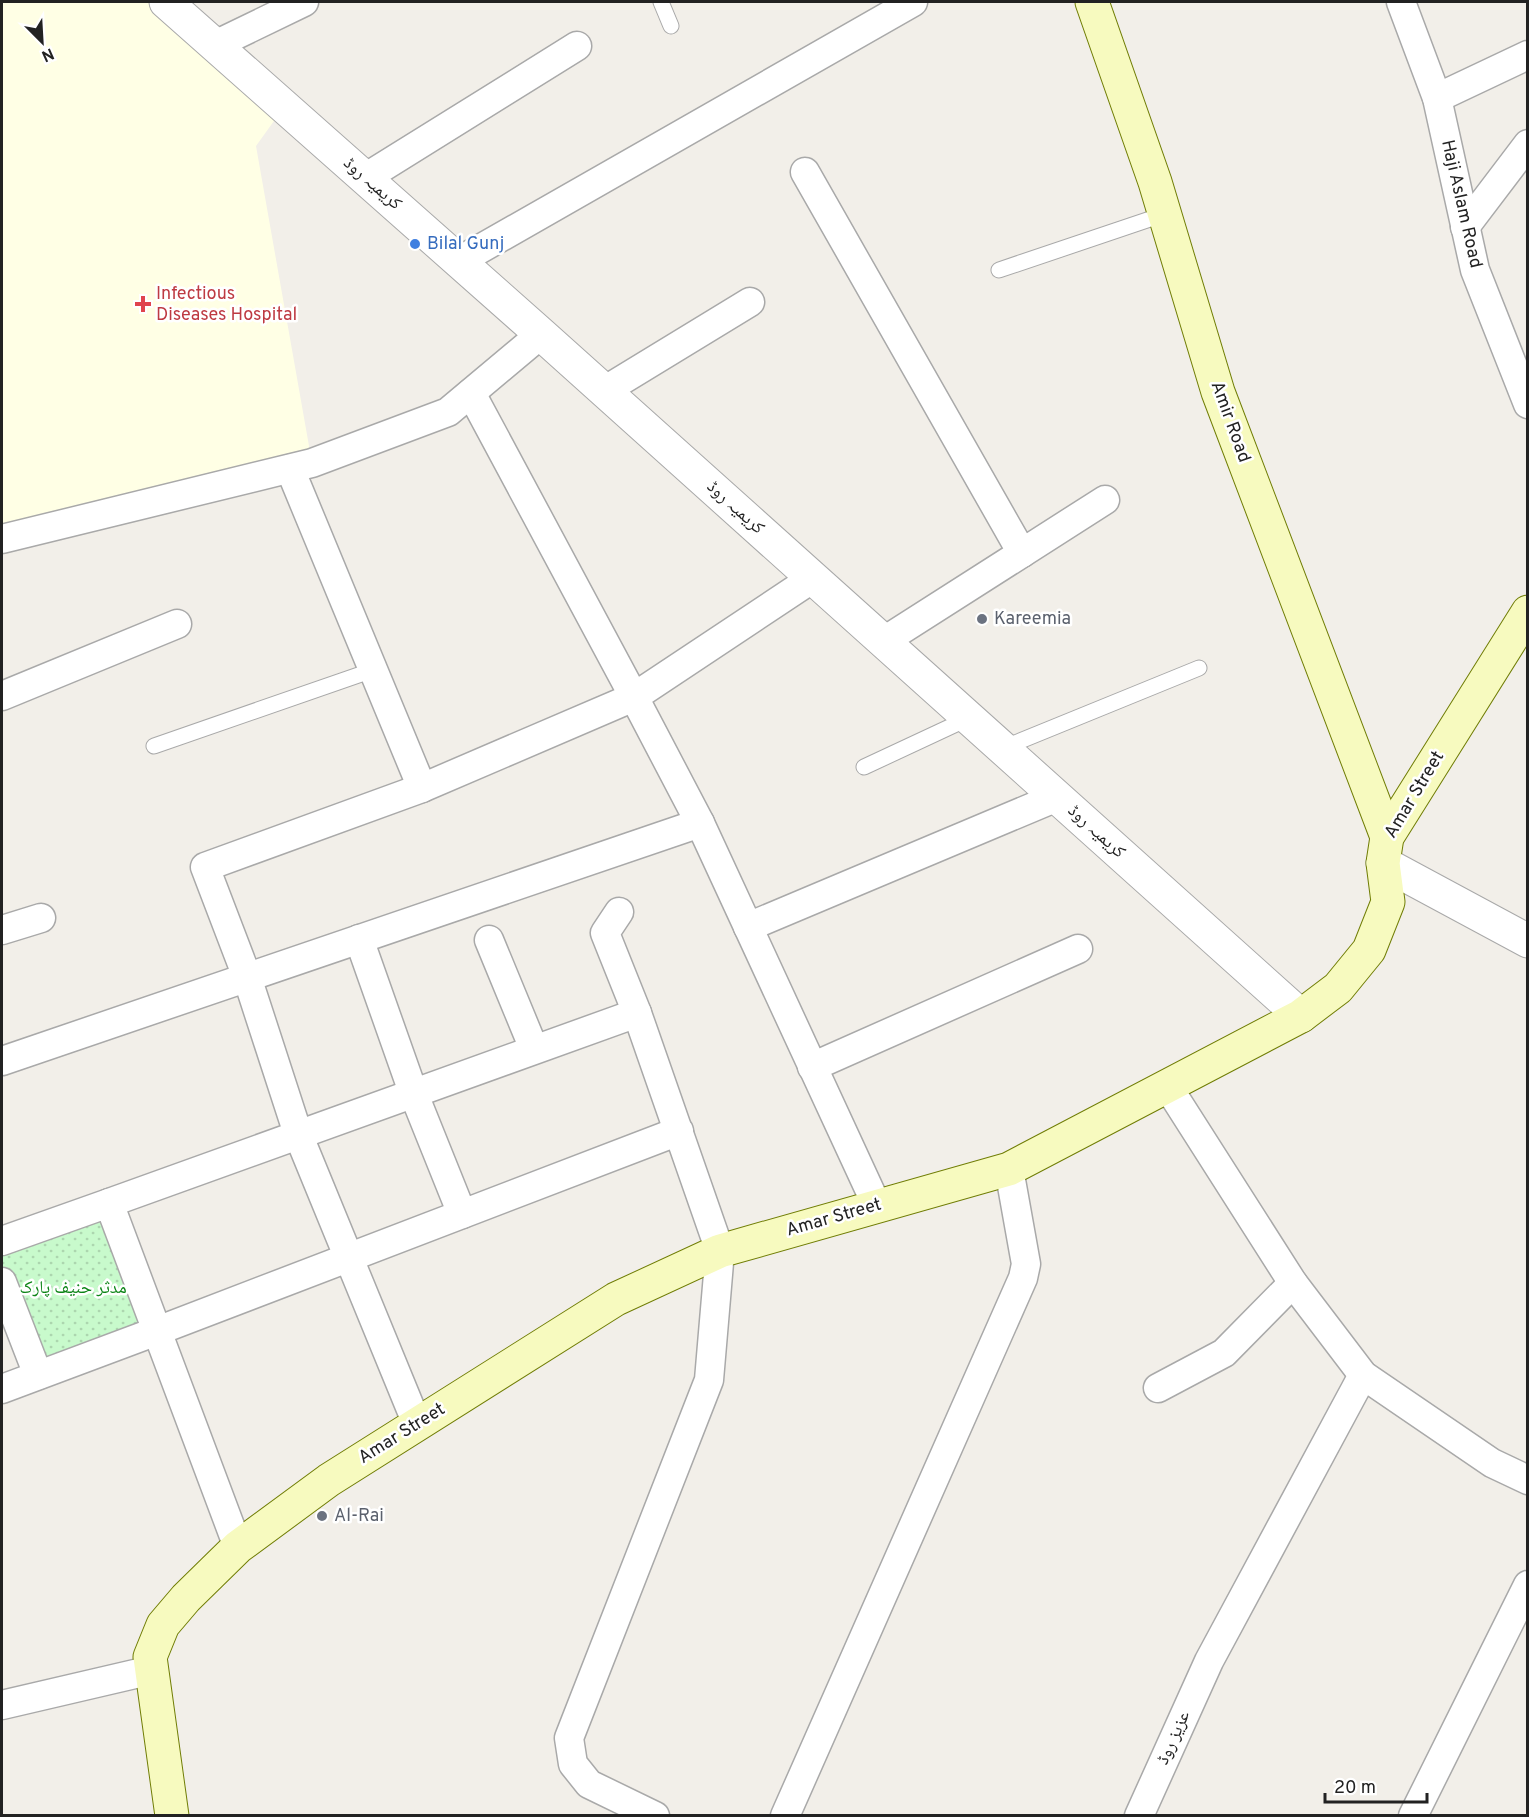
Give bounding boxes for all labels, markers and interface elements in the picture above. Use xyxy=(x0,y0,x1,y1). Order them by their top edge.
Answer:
north arrow xyxy=(12,12,72,72)
text: N xyxy=(38,42,57,65)
street label: Haji Aslam Road xyxy=(1435,138,1487,270)
street label: کریمیہ روڈ xyxy=(338,152,406,216)
place label: Bilal Gunj xyxy=(427,233,504,256)
marker: Bilal Gunj xyxy=(408,237,422,251)
place label: Infectious Diseases Hospital xyxy=(156,283,297,327)
marker: Infectious Diseases Hospital xyxy=(134,295,152,313)
street label: Amir Road xyxy=(1205,378,1255,466)
street label: کریمیہ روڈ xyxy=(701,476,769,540)
place label: Kareemia xyxy=(994,608,1071,631)
marker: Kareemia xyxy=(975,612,989,626)
street label: Amar Street xyxy=(1380,747,1450,843)
street label: کریمیہ روڈ xyxy=(1062,800,1130,864)
street label: Amar Street xyxy=(784,1193,884,1243)
park label: مدثر حنیف پارک xyxy=(19,1277,127,1300)
street label: Amar Street xyxy=(354,1398,450,1470)
place label: Al-Rai xyxy=(334,1505,384,1528)
marker: Al-Rai xyxy=(315,1509,329,1523)
street label: عزیز روڈ xyxy=(1152,1707,1196,1769)
scale bar xyxy=(1325,1766,1427,1804)
text: 20 m xyxy=(1334,1777,1376,1800)

